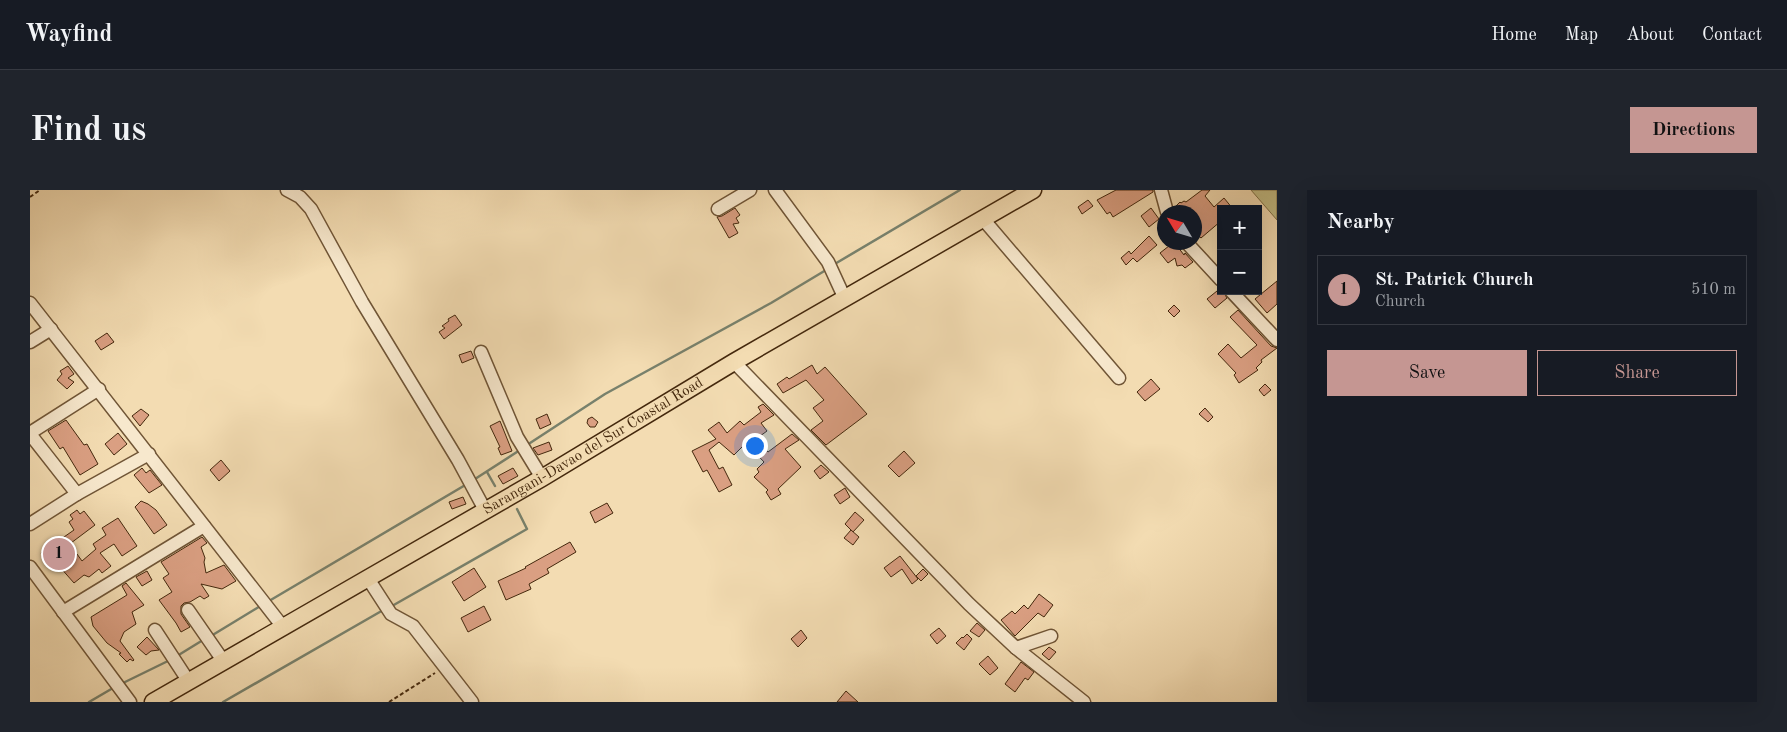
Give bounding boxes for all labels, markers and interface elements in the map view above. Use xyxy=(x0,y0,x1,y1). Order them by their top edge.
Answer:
text: Wayfind xyxy=(25,23,112,47)
text: Home xyxy=(1491,26,1537,44)
text: Map xyxy=(1565,26,1598,44)
text: About xyxy=(1626,26,1674,44)
text: Contact xyxy=(1702,26,1762,44)
button: Directions xyxy=(1630,107,1757,153)
text: Find us xyxy=(30,113,146,148)
north arrow xyxy=(1157,205,1202,250)
map controls xyxy=(1217,205,1262,295)
button: + xyxy=(1217,205,1262,250)
text: Nearby xyxy=(1327,212,1395,233)
button: − xyxy=(1217,250,1262,295)
text: St. Patrick Church xyxy=(1375,271,1534,290)
text: 1 xyxy=(1339,282,1349,298)
text: 510 m xyxy=(1691,282,1736,298)
text: Church xyxy=(1375,294,1425,310)
button: Save xyxy=(1327,350,1527,396)
button: Share xyxy=(1537,350,1737,396)
street label: Sarangani-Davao del Sur Coastal Road xyxy=(481,375,706,518)
your location xyxy=(742,433,768,459)
pin: 1 xyxy=(43,535,75,573)

